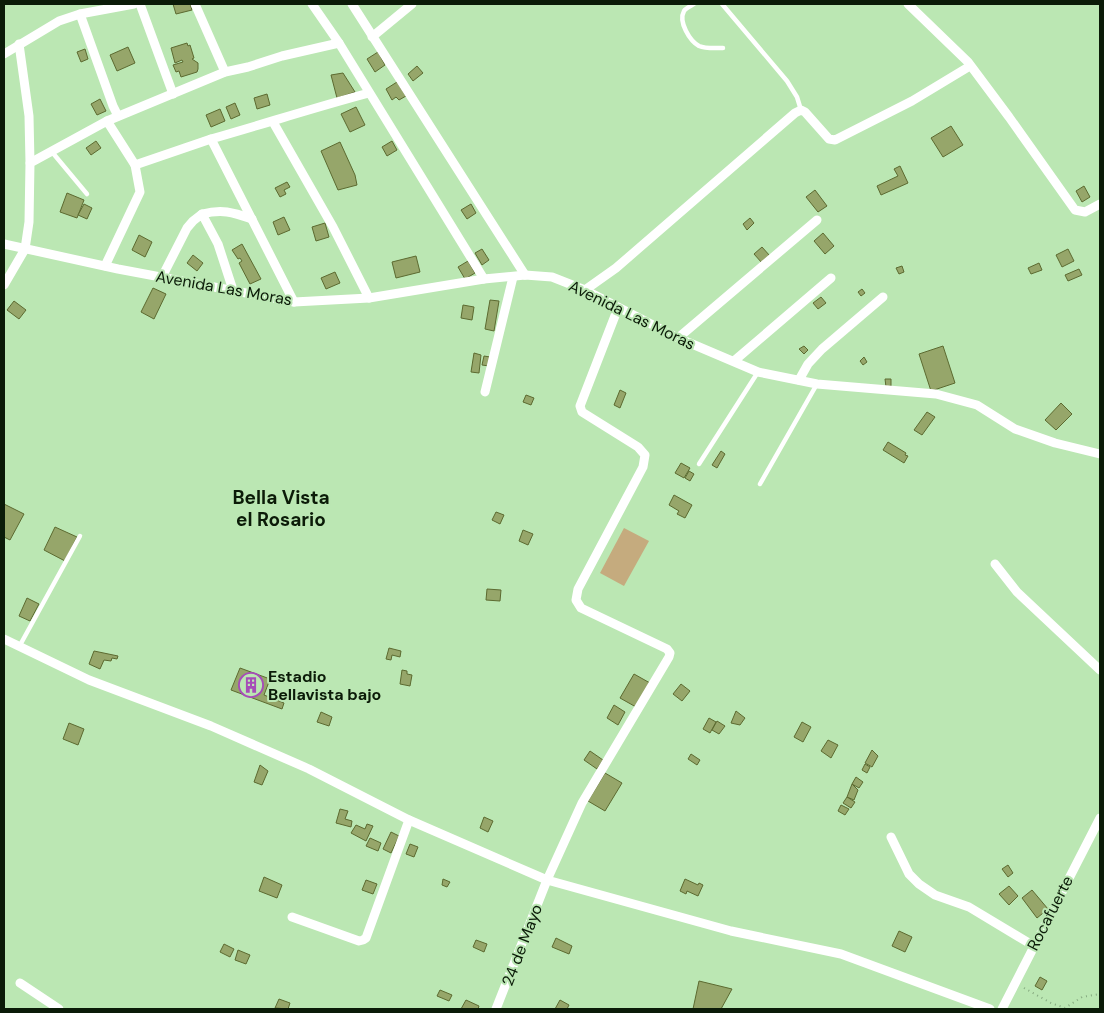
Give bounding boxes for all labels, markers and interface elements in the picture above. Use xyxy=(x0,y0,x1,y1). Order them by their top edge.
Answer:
street label: Avenida Las Moras xyxy=(154,266,294,310)
street label: Avenida Las Moras xyxy=(565,275,699,355)
district label: Bella Vista el Rosario xyxy=(232,485,330,532)
place label: Estadio Bellavista bajo xyxy=(268,666,381,705)
building icon: Estadio Bellavista bajo xyxy=(238,672,264,698)
street label: Rocafuerte xyxy=(1022,872,1078,954)
street label: 24 de Mayo xyxy=(497,901,547,989)

